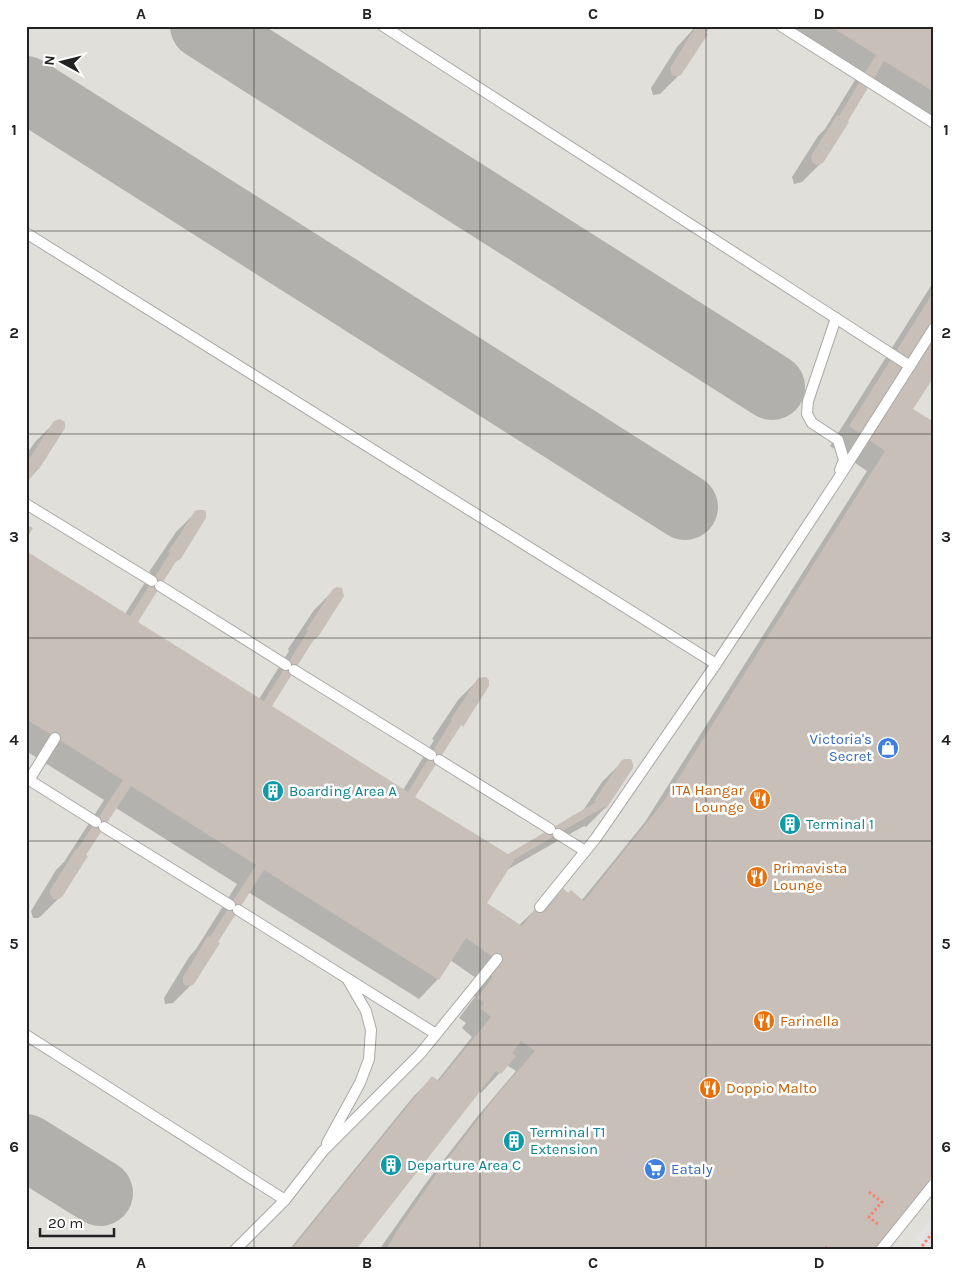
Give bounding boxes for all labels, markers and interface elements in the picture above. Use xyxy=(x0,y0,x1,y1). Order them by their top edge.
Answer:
text: A xyxy=(136,4,146,23)
text: B xyxy=(362,4,372,23)
text: C xyxy=(588,4,598,23)
text: D xyxy=(814,4,825,23)
north arrow xyxy=(38,38,88,88)
text: N xyxy=(41,54,59,66)
text: 1 xyxy=(11,120,17,139)
text: 1 xyxy=(943,120,949,139)
text: 2 xyxy=(9,323,19,342)
text: 2 xyxy=(941,323,951,342)
text: 3 xyxy=(9,527,19,546)
text: 3 xyxy=(941,527,951,546)
text: 4 xyxy=(9,730,19,749)
place label: Victoria's Secret xyxy=(809,730,872,765)
text: 4 xyxy=(941,730,951,749)
shop icon: Victoria's Secret xyxy=(876,736,900,760)
building icon: Boarding Area A xyxy=(261,779,285,803)
place label: ITA Hangar Lounge xyxy=(671,781,745,816)
place label: Boarding Area A xyxy=(289,782,397,800)
restaurant icon: ITA Hangar Lounge xyxy=(748,787,772,811)
building icon: Terminal 1 xyxy=(778,812,802,836)
place label: Terminal 1 xyxy=(806,815,874,833)
place label: Primavista Lounge xyxy=(773,859,847,894)
restaurant icon: Primavista Lounge xyxy=(745,865,769,889)
text: 5 xyxy=(9,934,19,953)
text: 5 xyxy=(941,934,951,953)
restaurant icon: Farinella xyxy=(752,1009,776,1033)
place label: Farinella xyxy=(780,1012,839,1030)
restaurant icon: Doppio Malto xyxy=(698,1076,722,1100)
place label: Doppio Malto xyxy=(726,1079,817,1097)
place label: Terminal T1 Extension xyxy=(530,1123,606,1158)
building icon: Terminal T1 Extension xyxy=(502,1129,526,1153)
text: 6 xyxy=(9,1137,19,1156)
text: 6 xyxy=(941,1137,951,1156)
building icon: Departure Area C xyxy=(379,1153,403,1177)
place label: Departure Area C xyxy=(407,1156,521,1174)
supermarket icon: Eataly xyxy=(643,1157,667,1181)
place label: Eataly xyxy=(671,1160,713,1178)
scale bar xyxy=(40,1206,114,1238)
text: 20 m xyxy=(48,1214,83,1232)
text: A xyxy=(136,1253,146,1272)
text: B xyxy=(362,1253,372,1272)
text: C xyxy=(588,1253,598,1272)
text: D xyxy=(814,1253,825,1272)

